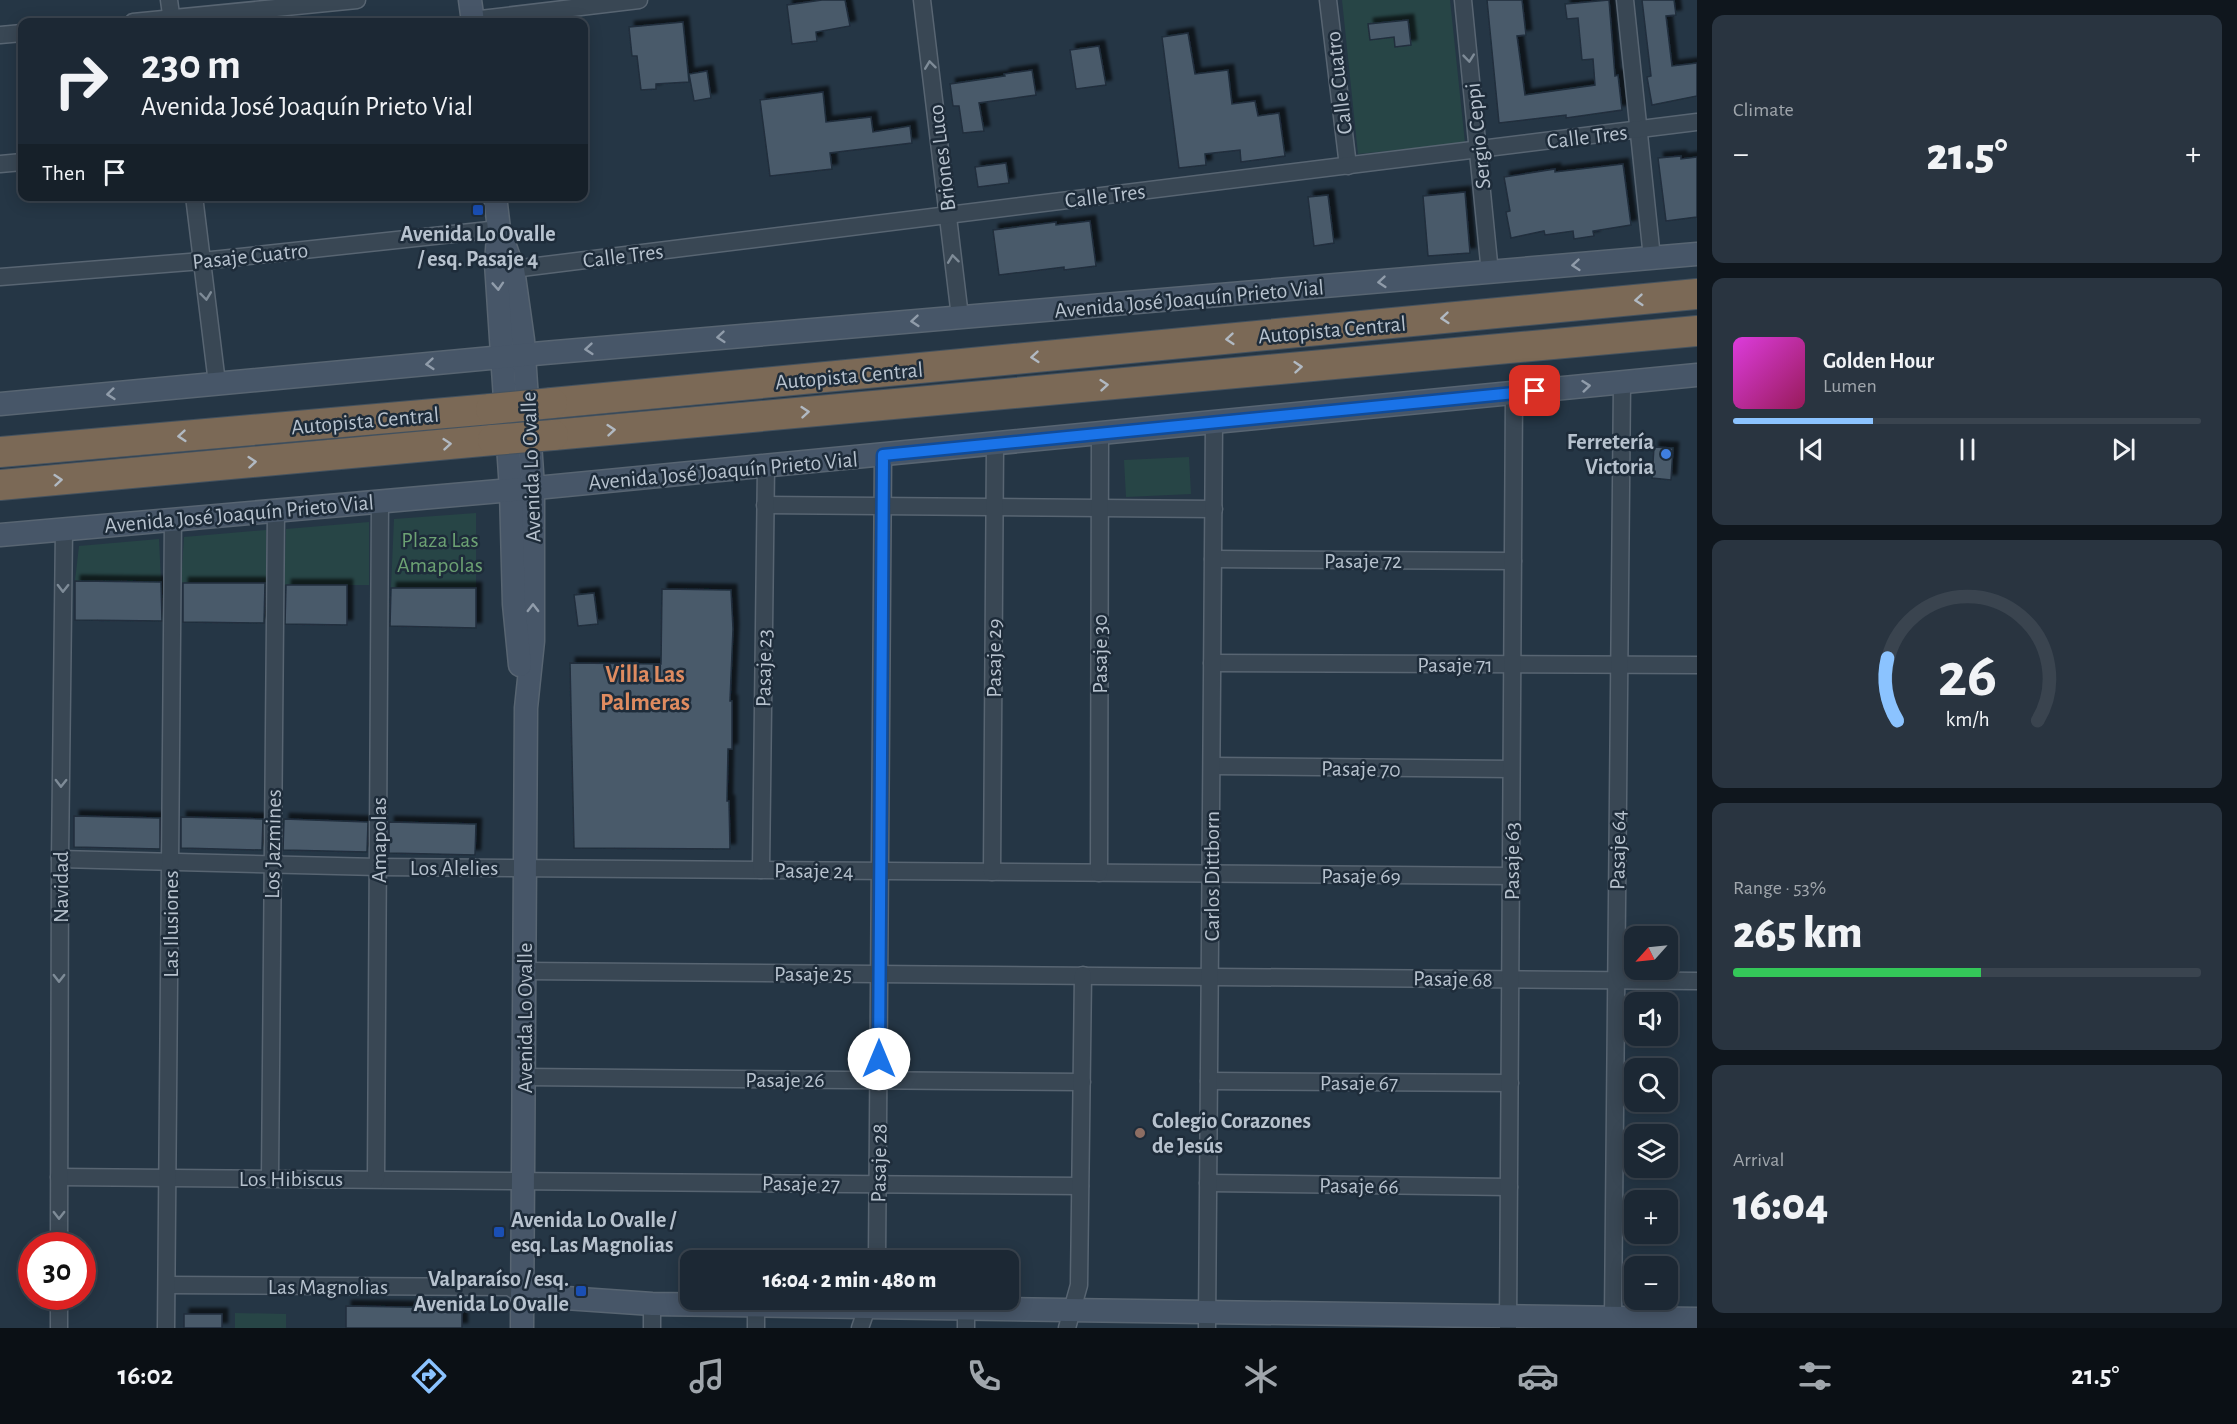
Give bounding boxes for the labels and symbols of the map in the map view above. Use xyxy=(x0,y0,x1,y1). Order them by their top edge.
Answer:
street label: Calle Cuatro xyxy=(1322,30,1356,136)
one-way arrow xyxy=(1462,54,1475,63)
one-way arrow xyxy=(924,61,936,70)
street label: Sergio Ceppi xyxy=(1461,82,1495,190)
street label: Briones Luco xyxy=(925,103,959,213)
street label: Calle Tres xyxy=(1546,121,1629,153)
street label: Calle Tres xyxy=(1064,180,1147,212)
marker: Avenida Lo Ovalle / esq. Pasaje 4 xyxy=(471,203,485,217)
place label: Avenida Lo Ovalle / esq. Pasaje 4 xyxy=(400,223,556,271)
street label: Pasaje Cuatro xyxy=(191,239,309,273)
street label: Calle Tres xyxy=(582,240,665,272)
one-way arrow xyxy=(947,254,959,263)
one-way arrow xyxy=(1571,258,1581,271)
one-way arrow xyxy=(1377,275,1386,288)
street label: Avenida José Joaquín Prieto Vial xyxy=(1053,276,1325,322)
one-way arrow xyxy=(491,281,504,290)
one-way arrow xyxy=(199,292,212,301)
one-way arrow xyxy=(1634,293,1643,306)
one-way arrow xyxy=(1440,311,1449,324)
street label: Autopista Central xyxy=(1257,313,1407,347)
one-way arrow xyxy=(911,314,920,327)
one-way arrow xyxy=(717,331,726,344)
one-way arrow xyxy=(1225,332,1234,345)
one-way arrow xyxy=(584,342,593,355)
one-way arrow xyxy=(1031,350,1040,363)
one-way arrow xyxy=(426,357,435,370)
street label: Autopista Central xyxy=(774,359,924,393)
one-way arrow xyxy=(1294,361,1303,374)
pin xyxy=(1509,365,1560,416)
one-way arrow xyxy=(1100,379,1109,392)
one-way arrow xyxy=(1582,380,1591,393)
one-way arrow xyxy=(106,387,115,400)
street label: Avenida Lo Ovalle xyxy=(517,391,545,543)
street label: Autopista Central xyxy=(290,404,440,438)
one-way arrow xyxy=(801,406,810,419)
one-way arrow xyxy=(607,424,616,437)
one-way arrow xyxy=(177,429,186,442)
place label: Ferretería Victoria xyxy=(1567,431,1654,478)
one-way arrow xyxy=(442,438,451,451)
marker: Ferretería Victoria xyxy=(1659,447,1673,461)
street label: Avenida José Joaquín Prieto Vial xyxy=(587,448,859,494)
one-way arrow xyxy=(248,456,257,469)
one-way arrow xyxy=(54,473,63,486)
street label: Avenida José Joaquín Prieto Vial xyxy=(103,491,375,537)
park label: Plaza Las Amapolas xyxy=(397,529,483,576)
street label: Pasaje 72 xyxy=(1324,550,1402,572)
one-way arrow xyxy=(57,583,69,592)
one-way arrow xyxy=(527,604,539,613)
street label: Pasaje 30 xyxy=(1089,614,1111,694)
street label: Pasaje 29 xyxy=(983,618,1005,698)
street label: Pasaje 23 xyxy=(752,629,776,707)
street label: Pasaje 71 xyxy=(1417,654,1493,676)
district label: Villa Las Palmeras xyxy=(600,663,690,715)
street label: Pasaje 70 xyxy=(1321,757,1401,781)
one-way arrow xyxy=(54,778,67,787)
street label: Los Jazmines xyxy=(261,789,285,899)
street label: Amapolas xyxy=(368,797,390,883)
street label: Pasaje 64 xyxy=(1606,810,1630,890)
street label: Carlos Dittborn xyxy=(1201,811,1223,941)
street label: Pasaje 63 xyxy=(1501,822,1523,900)
street label: Navidad xyxy=(50,851,72,923)
street label: Los Alelies xyxy=(410,857,498,879)
street label: Pasaje 24 xyxy=(774,859,854,883)
street label: Pasaje 69 xyxy=(1321,865,1401,887)
street label: Las Ilusiones xyxy=(160,870,182,978)
north arrow xyxy=(1624,926,1678,980)
street label: Avenida Lo Ovalle xyxy=(514,943,536,1093)
street label: Pasaje 25 xyxy=(774,963,852,985)
street label: Pasaje 68 xyxy=(1413,967,1493,991)
one-way arrow xyxy=(53,973,65,982)
position arrow xyxy=(847,1027,911,1091)
street label: Pasaje 26 xyxy=(745,1069,825,1091)
street label: Pasaje 67 xyxy=(1320,1072,1398,1094)
place label: Colegio Corazones de Jesús xyxy=(1152,1110,1311,1157)
street label: Pasaje 28 xyxy=(867,1123,891,1203)
marker: Colegio Corazones de Jesús xyxy=(1133,1126,1147,1140)
street label: Los Hibiscus xyxy=(239,1168,343,1190)
street label: Pasaje 27 xyxy=(762,1172,840,1196)
street label: Pasaje 66 xyxy=(1319,1174,1399,1198)
place label: Avenida Lo Ovalle / esq. Las Magnolias xyxy=(511,1209,677,1256)
one-way arrow xyxy=(53,1210,65,1219)
marker: Avenida Lo Ovalle / esq. Las Magnolias xyxy=(492,1225,506,1239)
speed limit sign: 30 xyxy=(18,1232,96,1310)
place label: Valparaíso / esq. Avenida Lo Ovalle xyxy=(414,1268,569,1315)
street label: Las Magnolias xyxy=(268,1276,388,1298)
marker: Valparaíso / esq. Avenida Lo Ovalle xyxy=(574,1284,588,1298)

